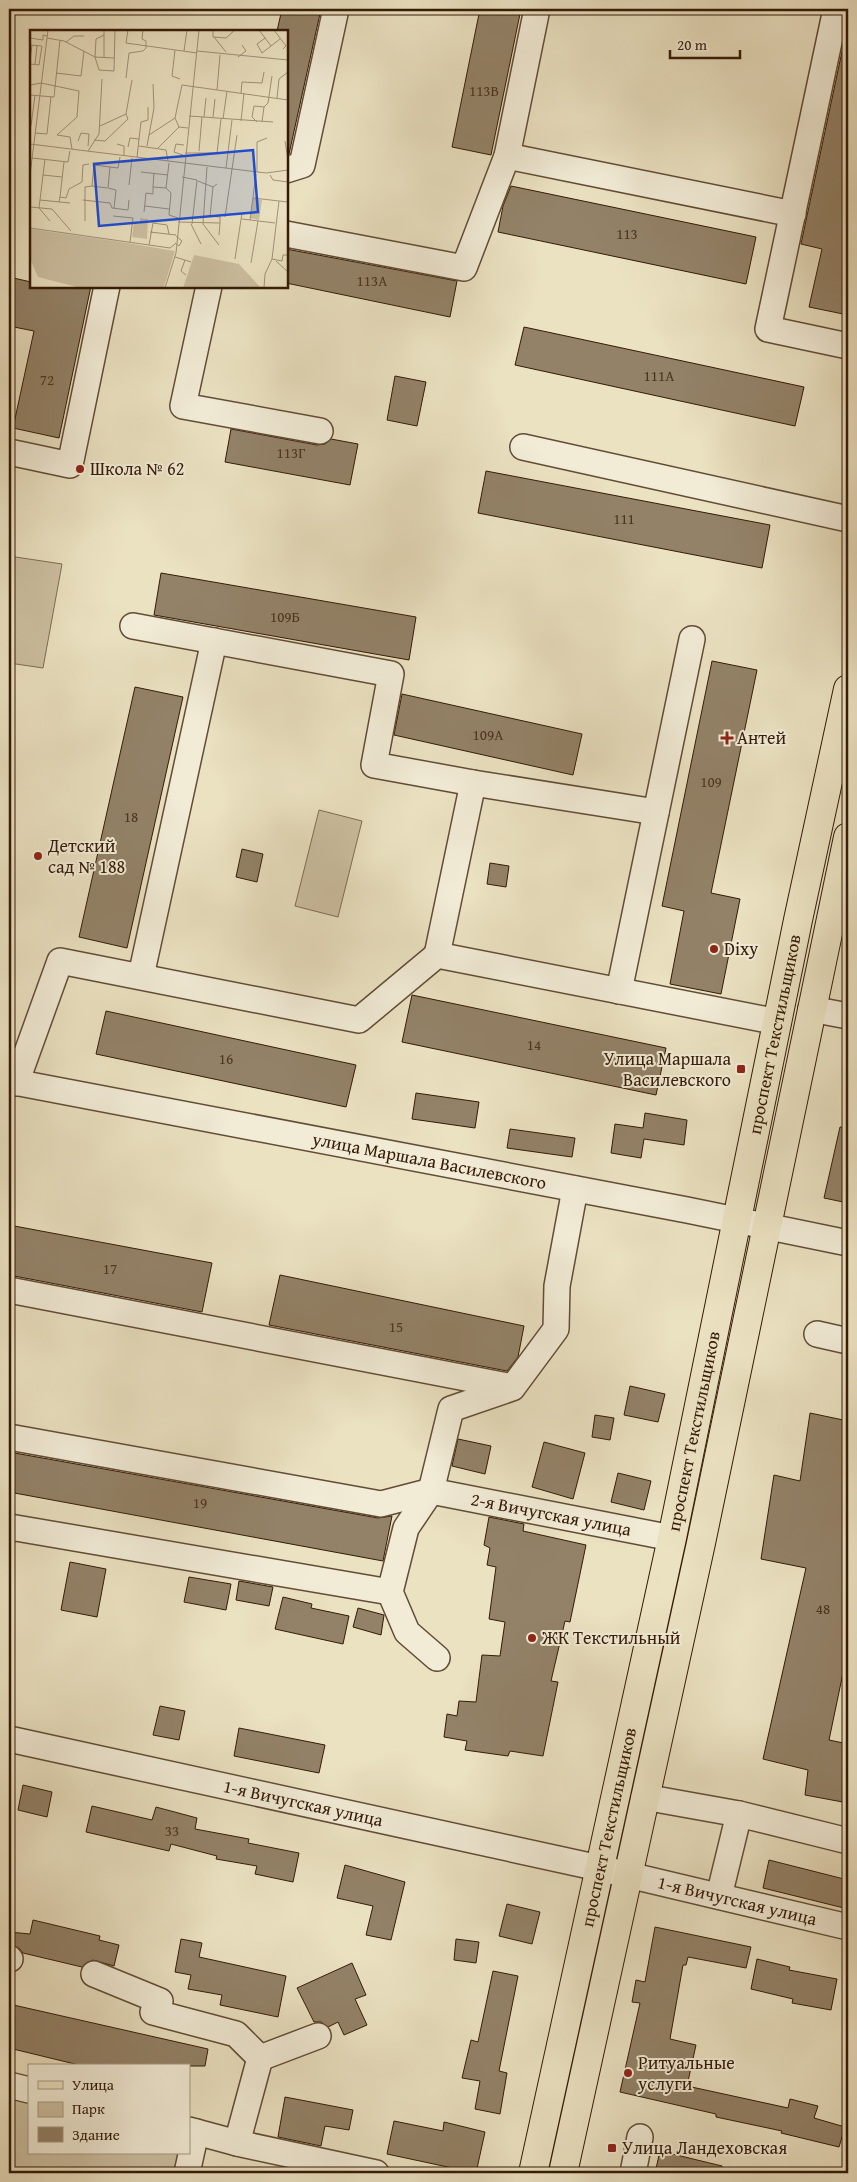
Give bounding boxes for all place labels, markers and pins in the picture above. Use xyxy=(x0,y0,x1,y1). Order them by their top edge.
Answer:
place label: Школа № 62 xyxy=(90,455,184,482)
marker: Школа № 62 xyxy=(74,463,86,475)
place label: Антей xyxy=(737,724,786,751)
marker: Антей xyxy=(721,732,733,744)
place label: Детский сад № 188 xyxy=(47,832,125,880)
marker: Детский сад № 188 xyxy=(32,850,44,862)
place label: Dixy xyxy=(724,935,758,962)
marker: Dixy xyxy=(708,943,720,955)
place label: Улица Маршала Василевского xyxy=(604,1045,731,1093)
marker: Улица Маршала Василевского xyxy=(735,1063,747,1075)
place label: ЖК Текстильный xyxy=(541,1624,681,1651)
marker: ЖК Текстильный xyxy=(526,1632,538,1644)
place label: Ритуальные услуги xyxy=(637,2049,735,2097)
marker: Ритуальные услуги xyxy=(622,2067,634,2079)
place label: Улица Ландеховская xyxy=(622,2134,787,2161)
marker: Улица Ландеховская xyxy=(606,2142,618,2154)

